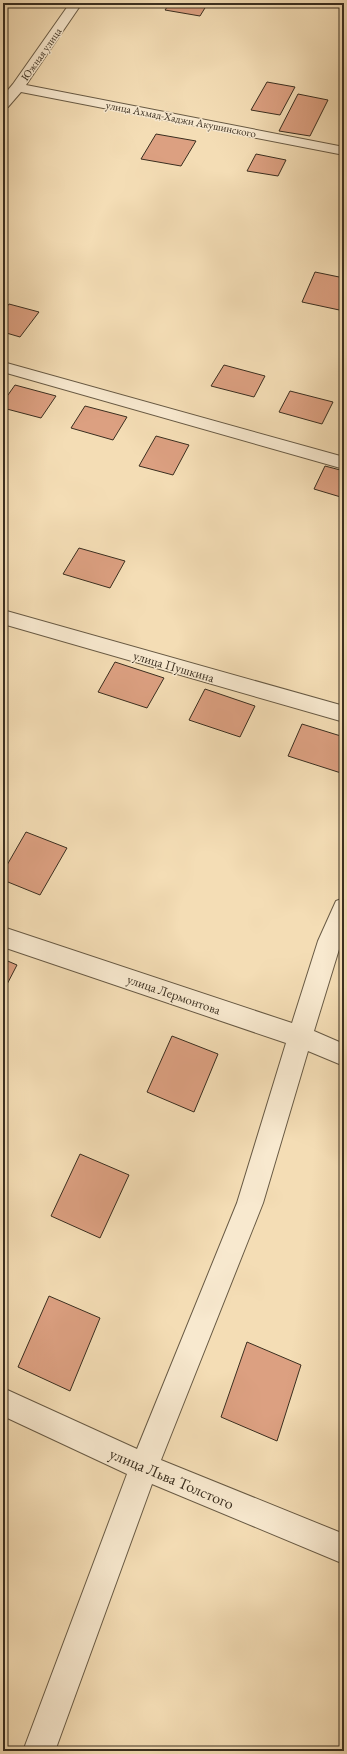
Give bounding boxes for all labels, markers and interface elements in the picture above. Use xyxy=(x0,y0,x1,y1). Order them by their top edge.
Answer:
street label: Южная улица xyxy=(17,24,65,83)
street label: улица Ахмад-Хаджи Акушинского xyxy=(105,98,258,141)
street label: улица Пушкина xyxy=(131,647,217,686)
street label: улица Лермонтова xyxy=(125,971,224,1019)
street label: улица Льва Толстого xyxy=(106,1443,237,1514)

